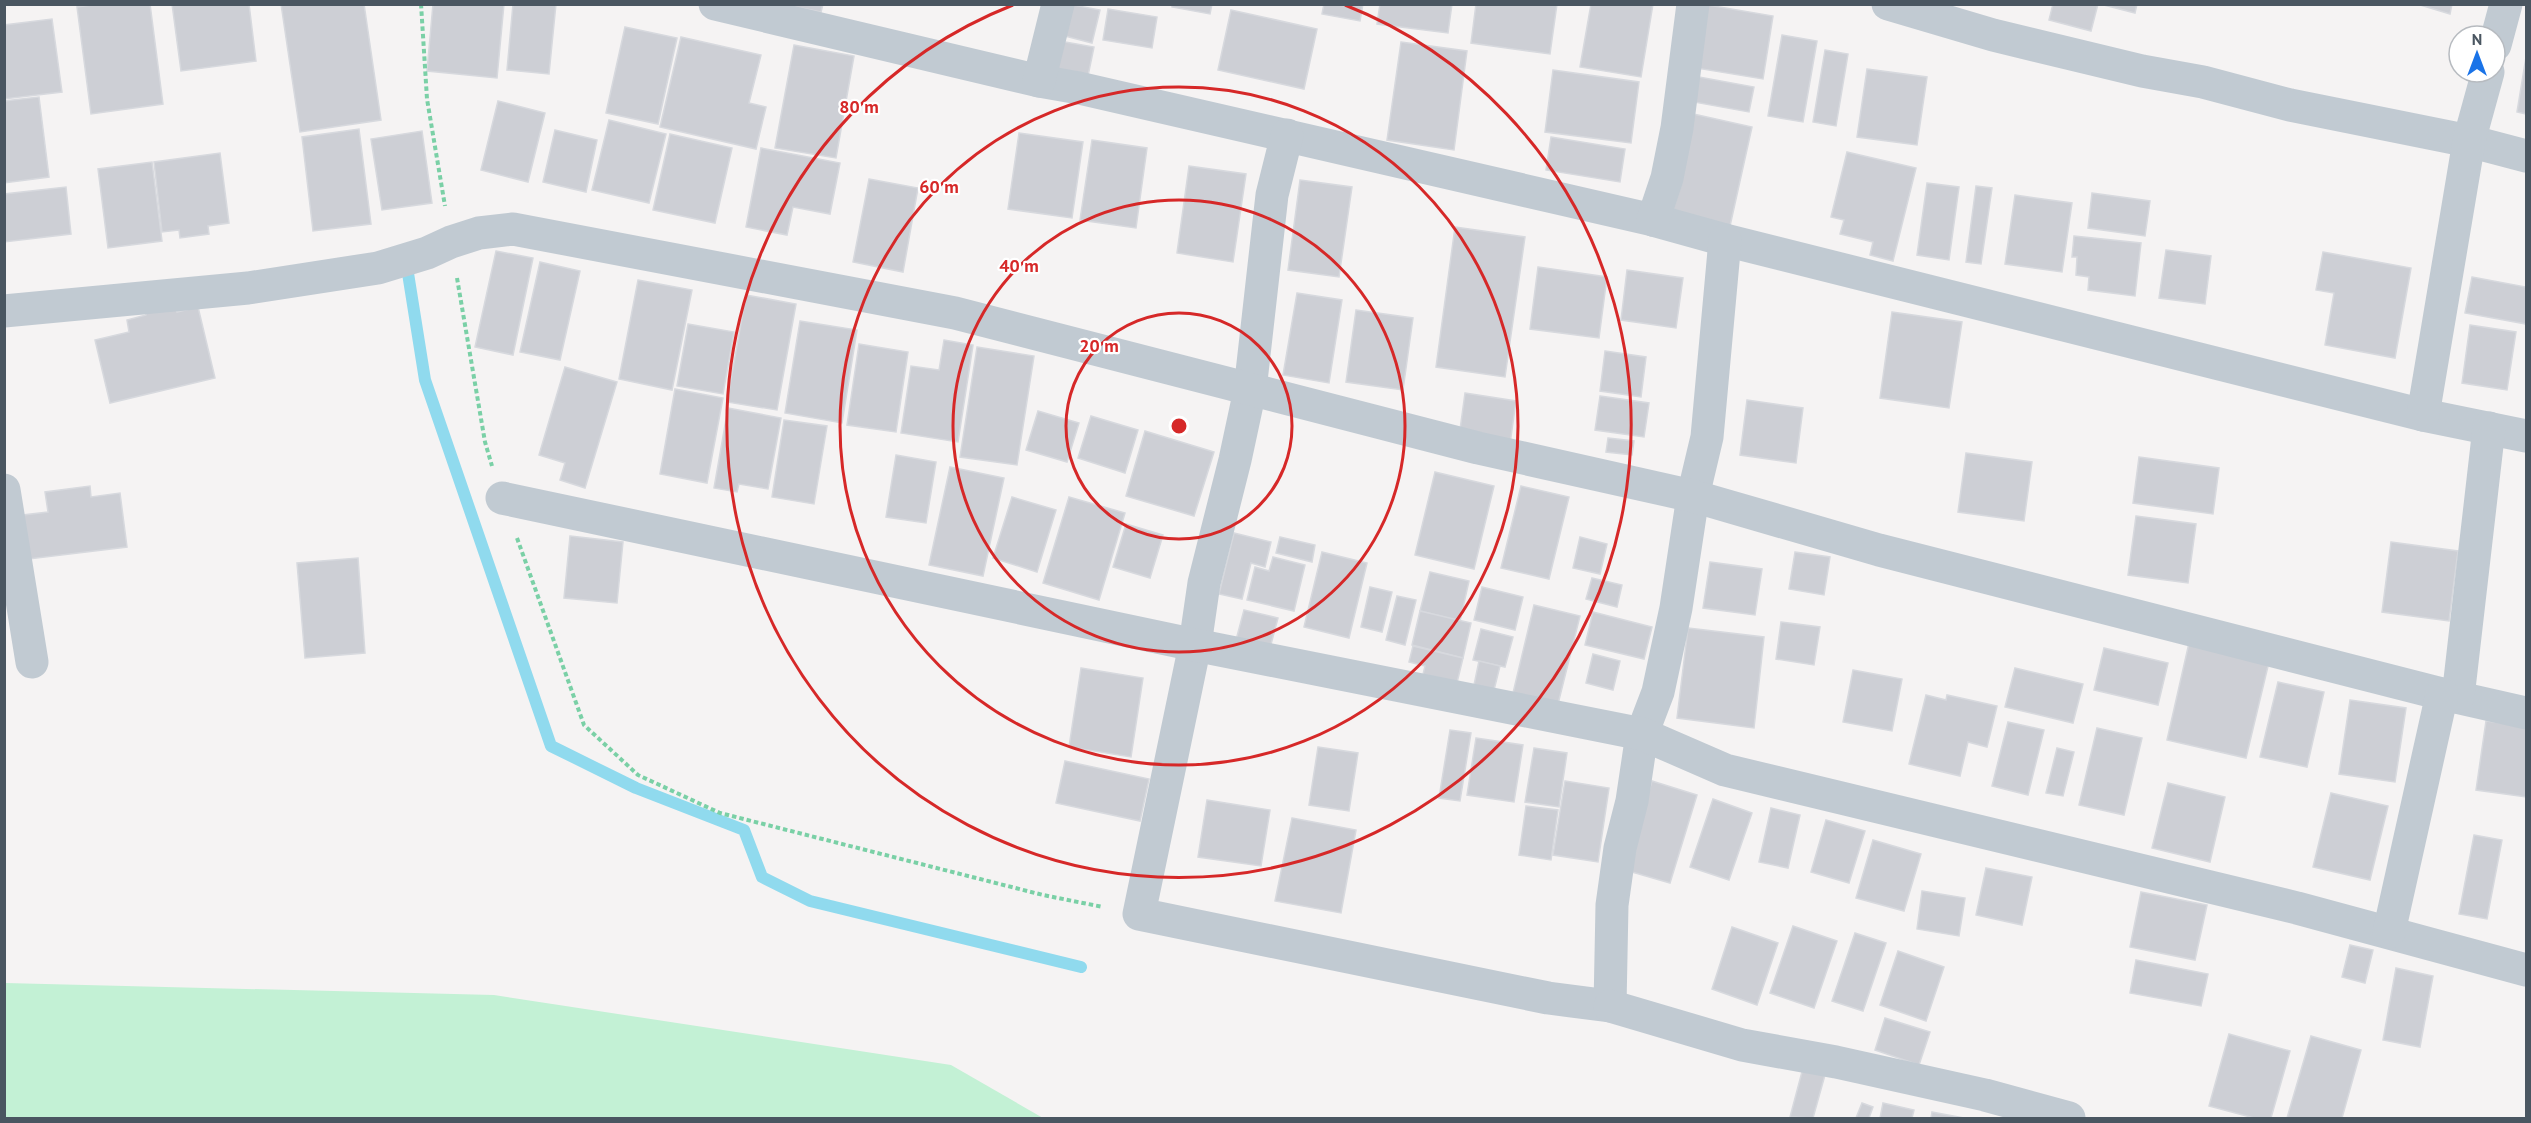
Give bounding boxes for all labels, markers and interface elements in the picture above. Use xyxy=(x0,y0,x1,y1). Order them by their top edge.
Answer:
north arrow xyxy=(2447,24,2507,84)
text: N xyxy=(2472,29,2482,49)
text: 80 m xyxy=(839,95,879,118)
text: 60 m xyxy=(919,175,959,198)
text: 40 m xyxy=(999,254,1039,277)
text: 20 m xyxy=(1079,334,1119,357)
centre of rings xyxy=(1169,416,1189,436)

